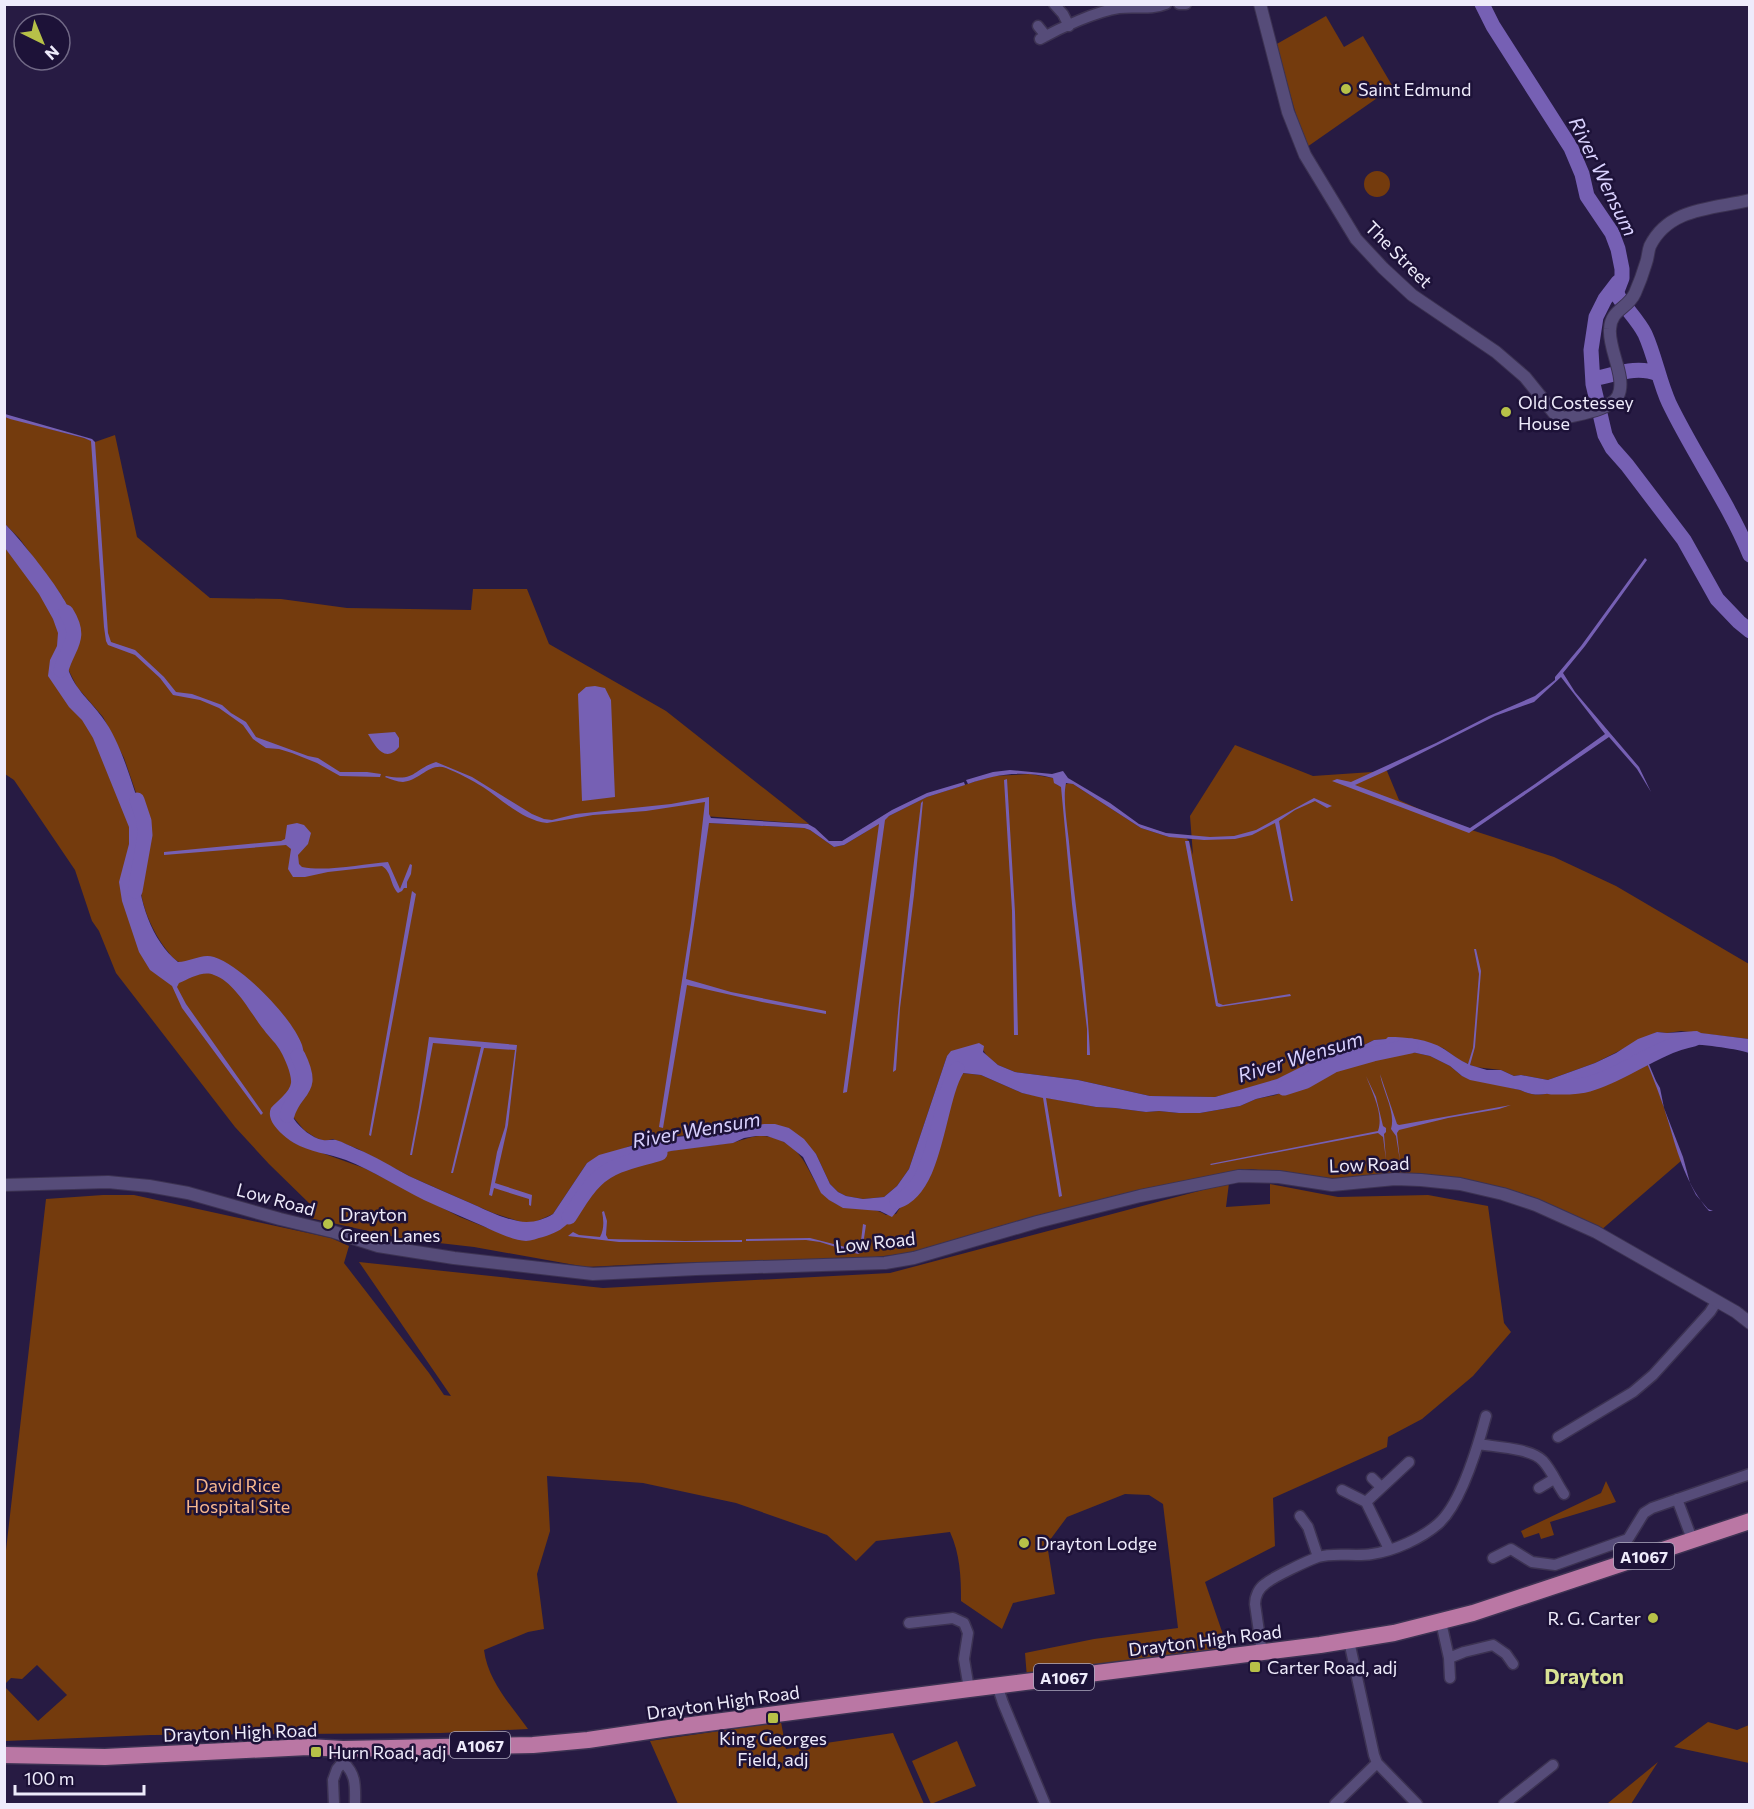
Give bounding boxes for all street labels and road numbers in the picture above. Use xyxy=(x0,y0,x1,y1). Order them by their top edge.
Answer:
street label: The Street xyxy=(1361,216,1437,292)
street label: Low Road xyxy=(1328,1152,1410,1176)
street label: Low Road xyxy=(234,1178,318,1220)
street label: Low Road xyxy=(834,1227,916,1257)
road number: A1067 xyxy=(1614,1543,1674,1569)
street label: Drayton High Road xyxy=(1127,1620,1283,1660)
road number: A1067 xyxy=(1034,1664,1094,1690)
street label: Drayton High Road xyxy=(645,1680,801,1724)
street label: Drayton High Road xyxy=(163,1718,317,1746)
road number: A1067 xyxy=(450,1732,510,1758)

